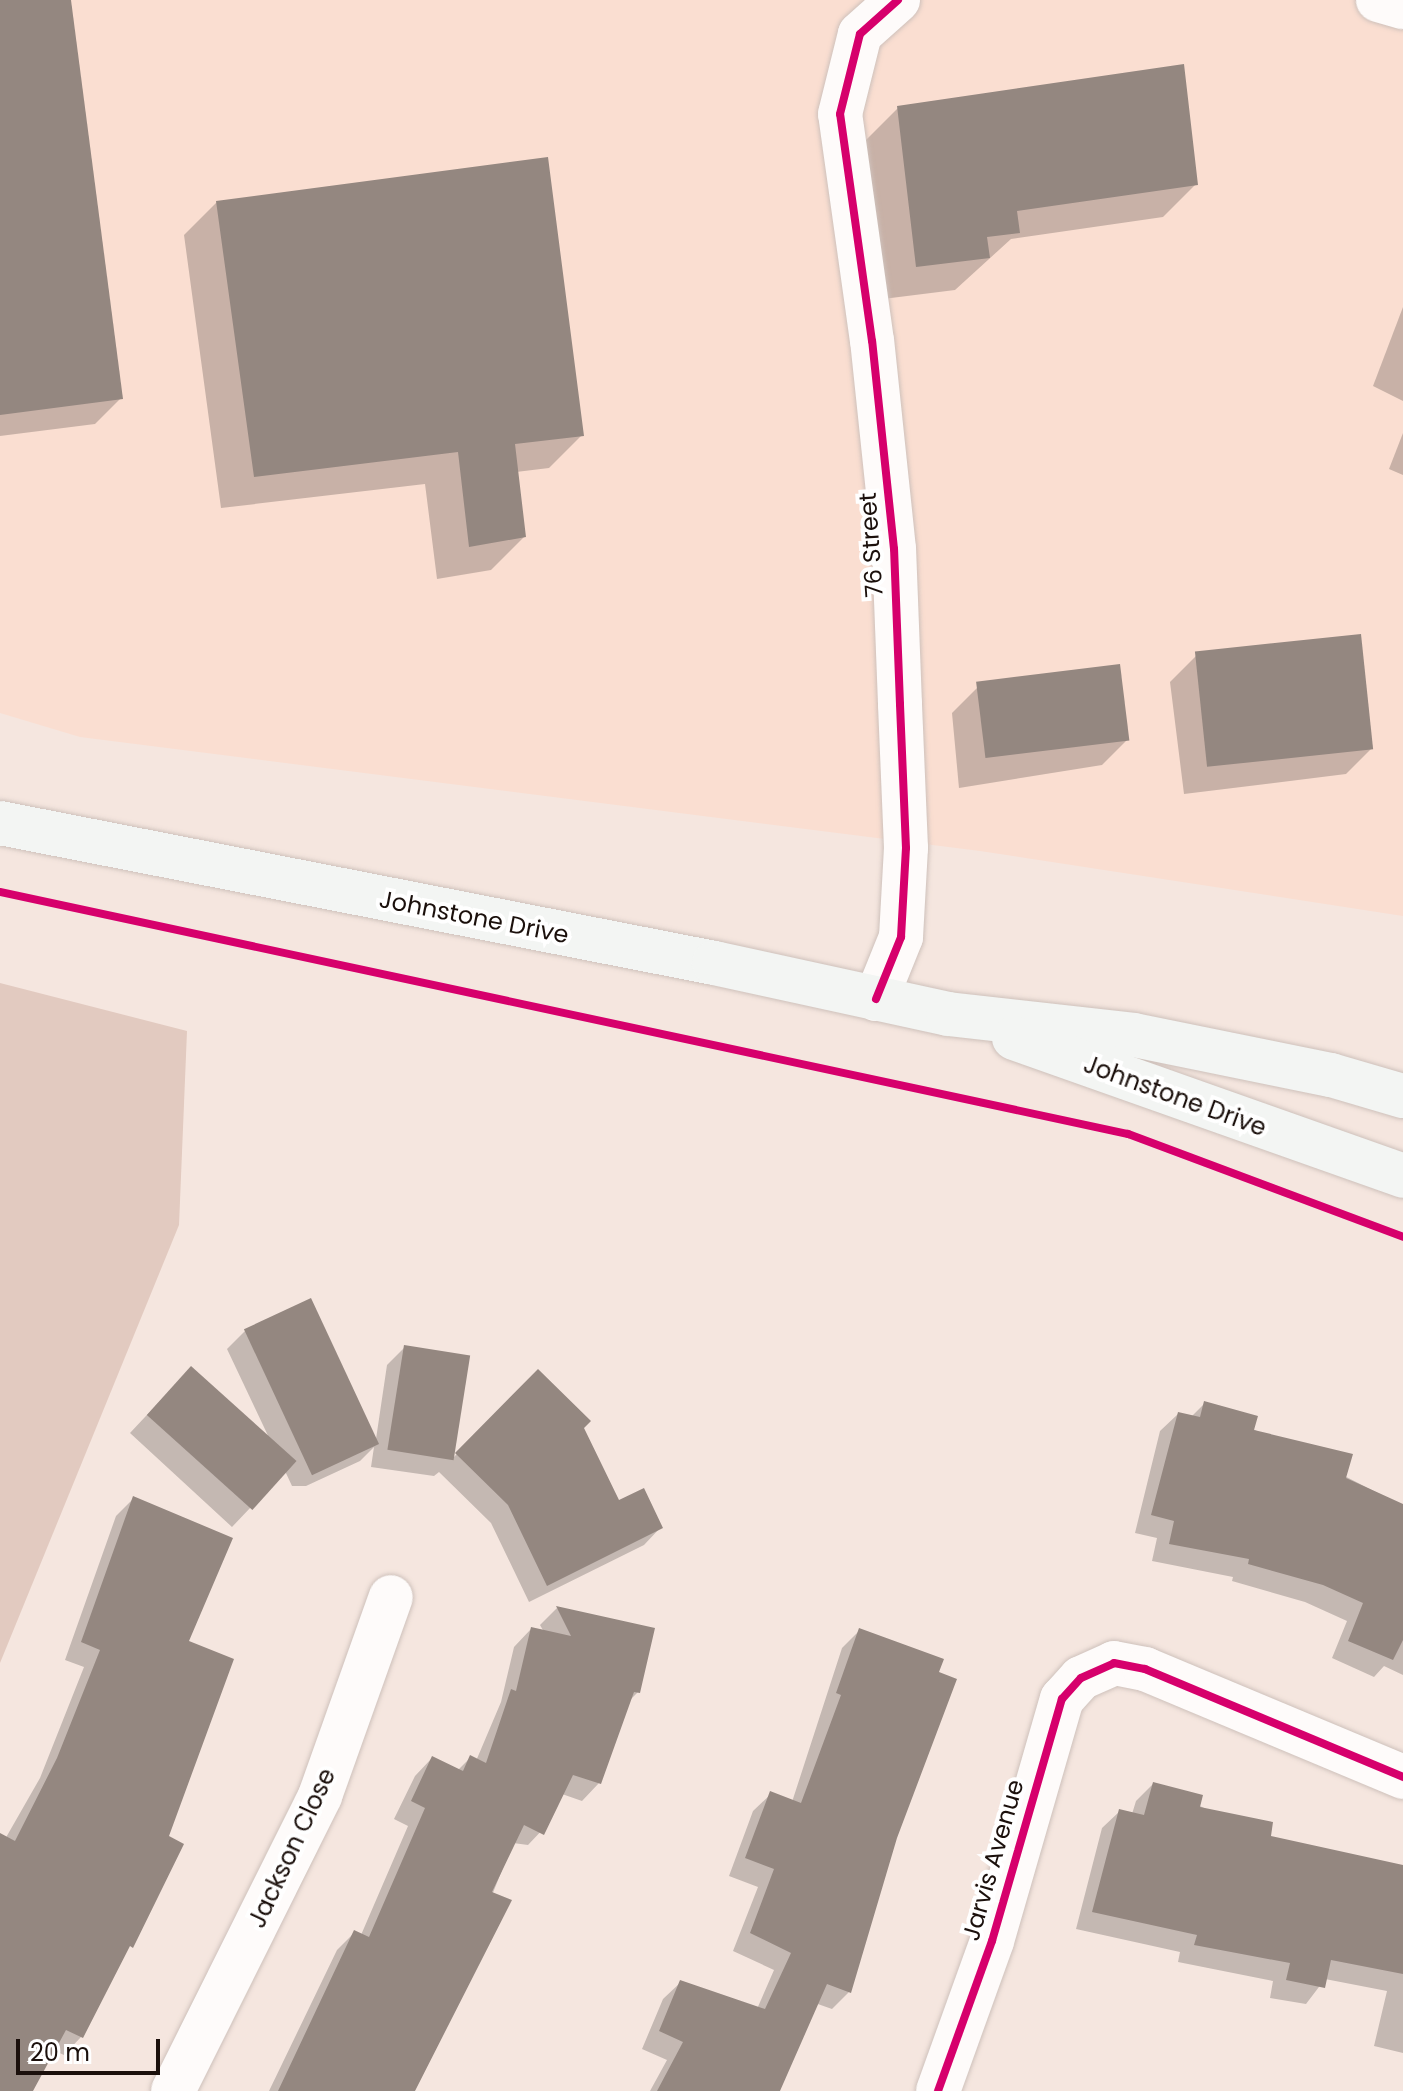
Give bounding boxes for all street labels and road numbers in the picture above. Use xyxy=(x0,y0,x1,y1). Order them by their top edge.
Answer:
street label: 76 Street xyxy=(853,492,889,598)
street label: Johnstone Drive xyxy=(377,885,571,949)
street label: Johnstone Drive xyxy=(1080,1050,1270,1142)
street label: Jackson Close xyxy=(242,1764,342,1932)
street label: Jarvis Avenue xyxy=(956,1776,1030,1944)

